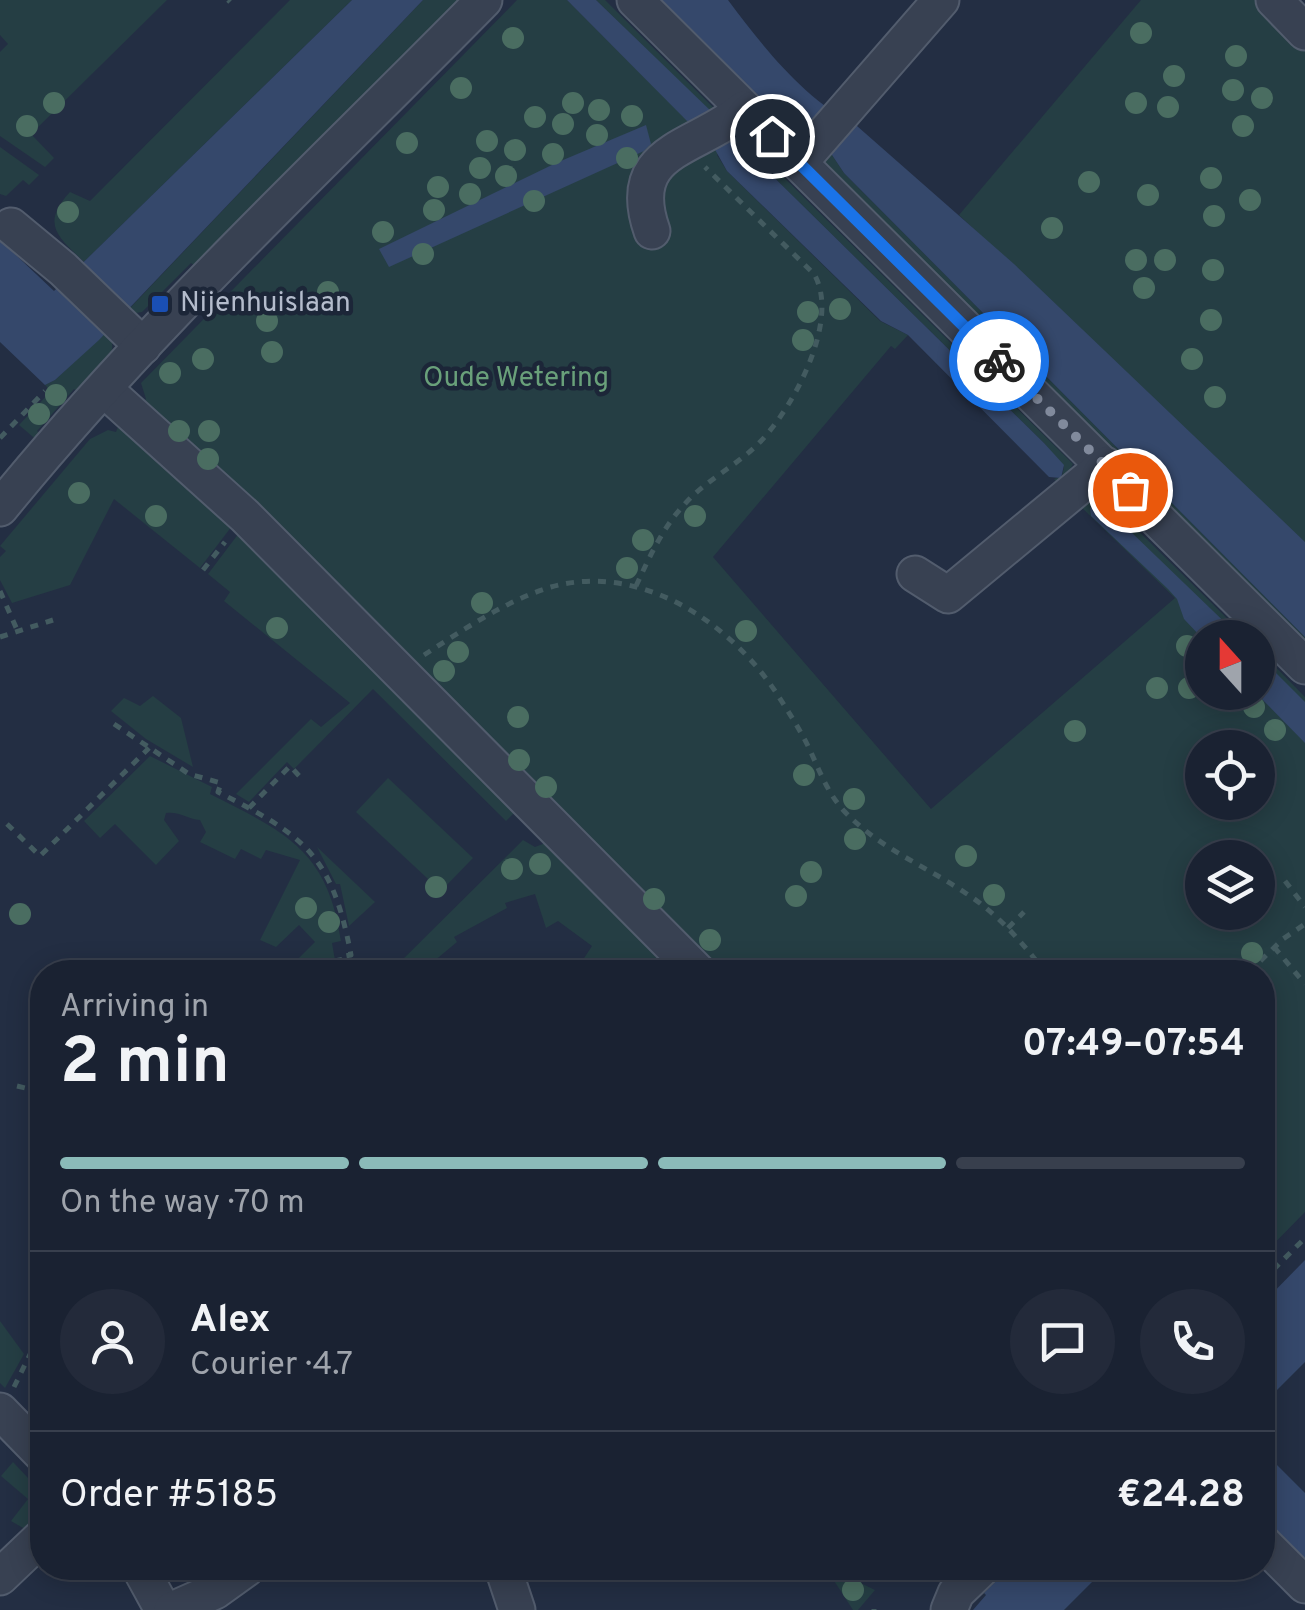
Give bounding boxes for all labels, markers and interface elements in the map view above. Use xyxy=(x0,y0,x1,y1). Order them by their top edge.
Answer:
pin xyxy=(730,94,815,179)
icon: home xyxy=(745,109,800,164)
place label: Nijenhuislaan xyxy=(180,286,351,322)
marker: Nijenhuislaan xyxy=(149,293,171,315)
courier xyxy=(949,311,1049,411)
icon: bike xyxy=(972,334,1027,389)
park label: Oude Wetering xyxy=(423,361,609,397)
pin xyxy=(1088,448,1173,533)
icon: bag xyxy=(1103,463,1158,518)
north arrow xyxy=(1185,620,1275,710)
map controls xyxy=(1185,620,1275,930)
button: locate xyxy=(1185,730,1275,820)
button: layers xyxy=(1185,840,1275,930)
text: Arriving in xyxy=(60,988,209,1028)
text: 07:49–07:54 xyxy=(1022,1021,1245,1070)
text: 2 min xyxy=(60,1024,230,1106)
text: On the way · 70 m xyxy=(60,1184,305,1224)
button: person xyxy=(60,1289,165,1394)
button: chat xyxy=(1010,1289,1115,1394)
button: phone xyxy=(1140,1289,1245,1394)
text: Alex xyxy=(190,1297,270,1346)
text: Courier · 4.7 xyxy=(190,1346,353,1386)
text: Order #5185 xyxy=(60,1472,278,1521)
text: €24.28 xyxy=(1117,1472,1245,1521)

